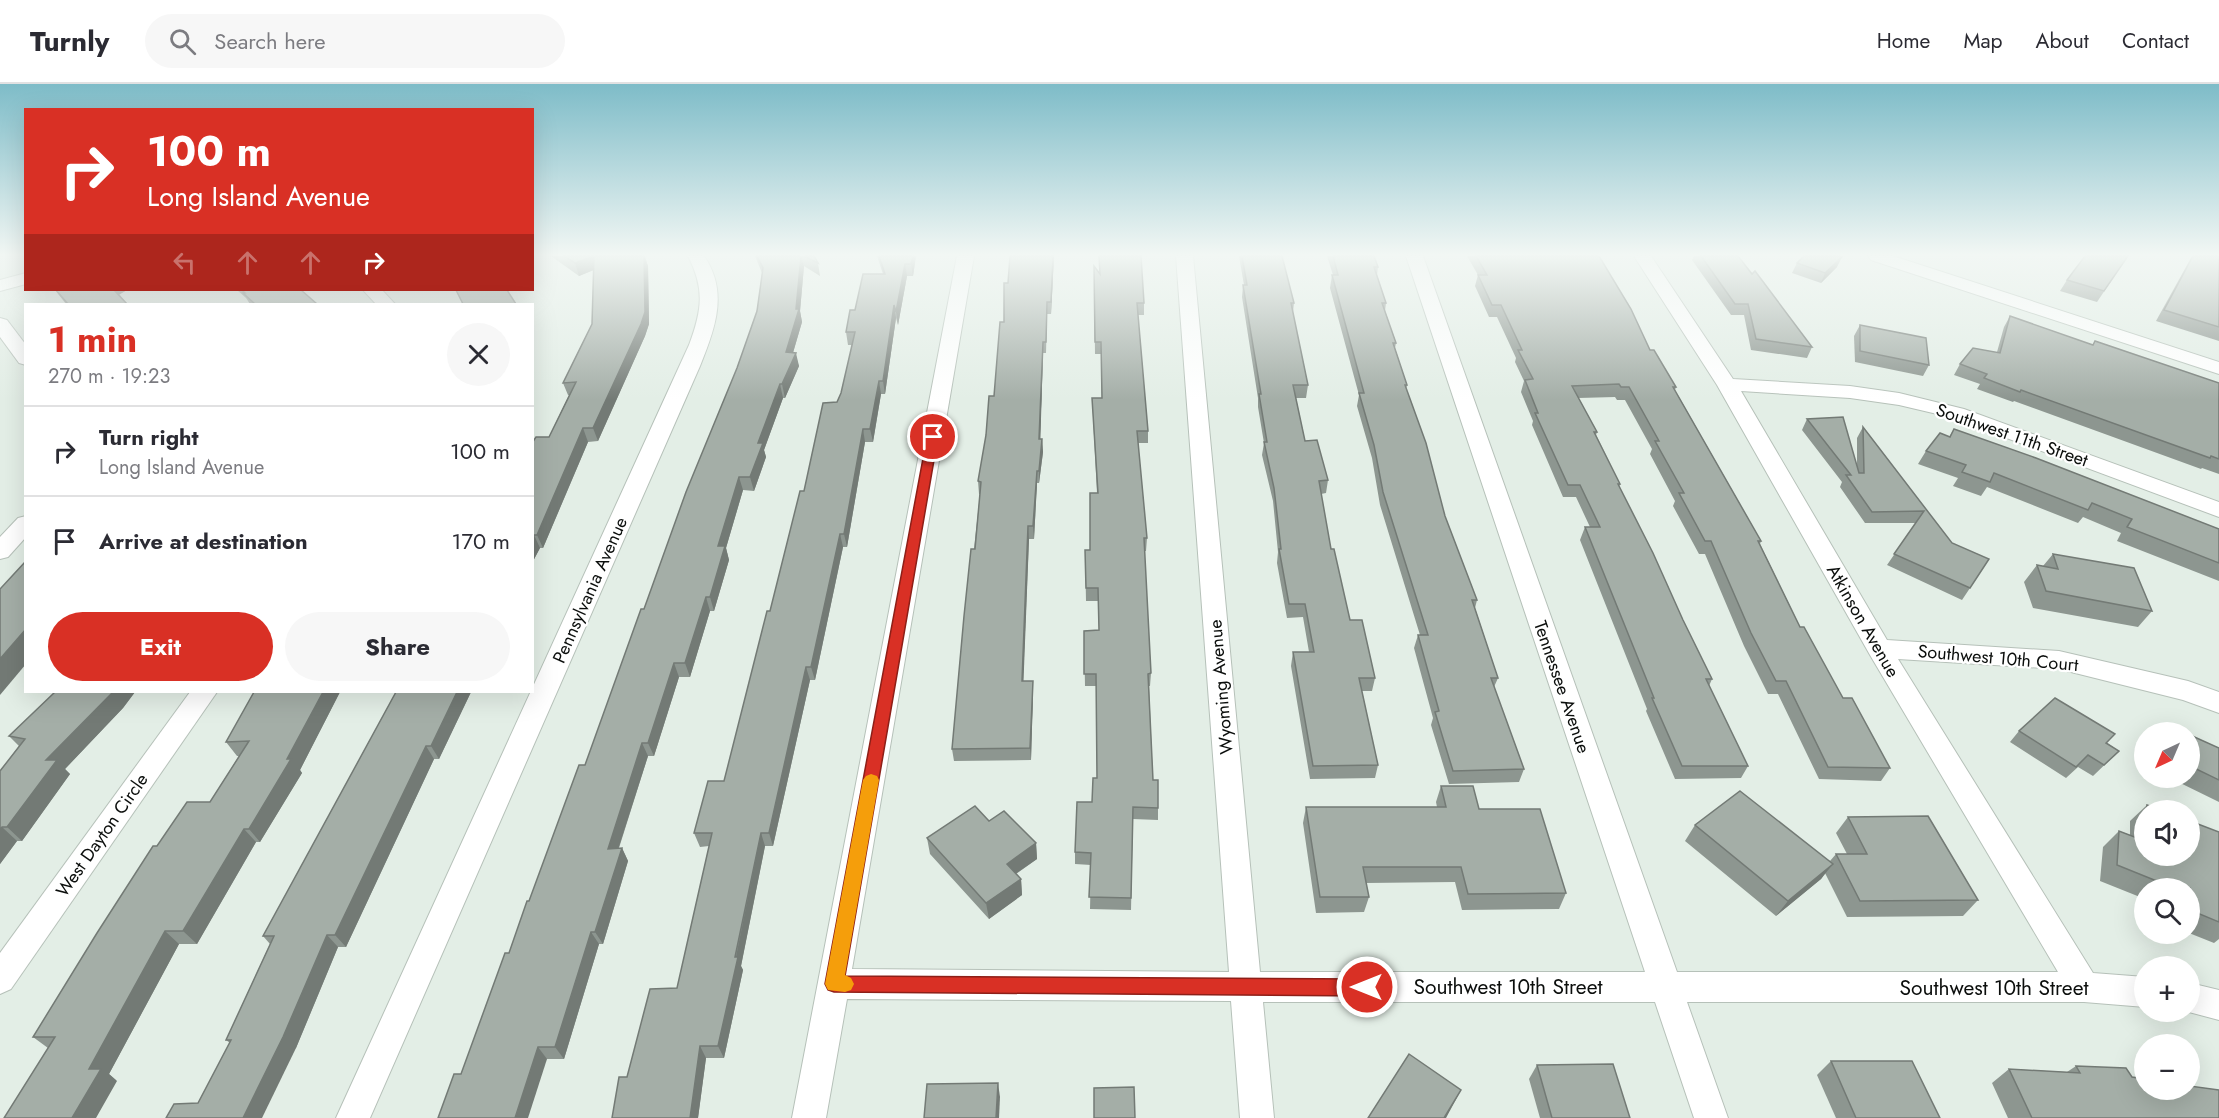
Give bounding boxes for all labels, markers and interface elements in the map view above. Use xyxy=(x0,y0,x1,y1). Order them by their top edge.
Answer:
search box xyxy=(145,14,565,68)
text: Turnly xyxy=(30,21,109,62)
icon: search xyxy=(166,25,199,58)
text: Search here xyxy=(214,25,326,57)
text: Home xyxy=(1877,26,1930,56)
text: Map xyxy=(1963,26,2003,56)
text: About xyxy=(2036,26,2089,56)
text: Contact xyxy=(2122,26,2189,56)
text: 100 m xyxy=(147,121,271,182)
icon: right xyxy=(48,132,126,210)
text: Long Island Avenue xyxy=(147,177,370,216)
icon: left xyxy=(168,246,201,279)
icon: ahead xyxy=(231,246,264,279)
icon: ahead xyxy=(294,246,327,279)
icon: right xyxy=(357,246,390,279)
text: 1 min xyxy=(48,313,137,365)
button: close xyxy=(447,323,510,386)
text: 270 m · 19:23 xyxy=(48,362,170,391)
street label: Southwest 11th Street xyxy=(1932,397,2092,473)
pin xyxy=(907,411,958,462)
icon: arrive xyxy=(916,420,949,453)
text: Turn right xyxy=(99,421,199,453)
icon: right xyxy=(48,435,81,468)
text: 100 m xyxy=(450,435,510,467)
text: Long Island Avenue xyxy=(99,453,264,482)
street label: Pennsylvania Avenue xyxy=(546,513,634,667)
icon: arrive xyxy=(48,525,81,558)
text: Arrive at destination xyxy=(99,525,308,557)
text: 170 m xyxy=(452,525,510,557)
street label: Atkinson Avenue xyxy=(1820,560,1906,682)
button: Exit xyxy=(48,612,273,681)
button: Share xyxy=(285,612,510,681)
street label: Tennessee Avenue xyxy=(1527,617,1597,757)
street label: Wyoming Avenue xyxy=(1202,619,1240,755)
street label: Southwest 10th Court xyxy=(1917,638,2080,678)
north arrow xyxy=(2134,722,2200,788)
map controls xyxy=(2134,722,2200,1100)
street label: West Dayton Circle xyxy=(50,768,154,902)
button: sound xyxy=(2134,800,2200,866)
button: search xyxy=(2134,878,2200,944)
position arrow xyxy=(1335,955,1399,1019)
button: + xyxy=(2134,956,2200,1022)
street label: Southwest 10th Street xyxy=(1413,972,1603,1002)
street label: Southwest 10th Street xyxy=(1899,973,2089,1003)
button: − xyxy=(2134,1034,2200,1100)

